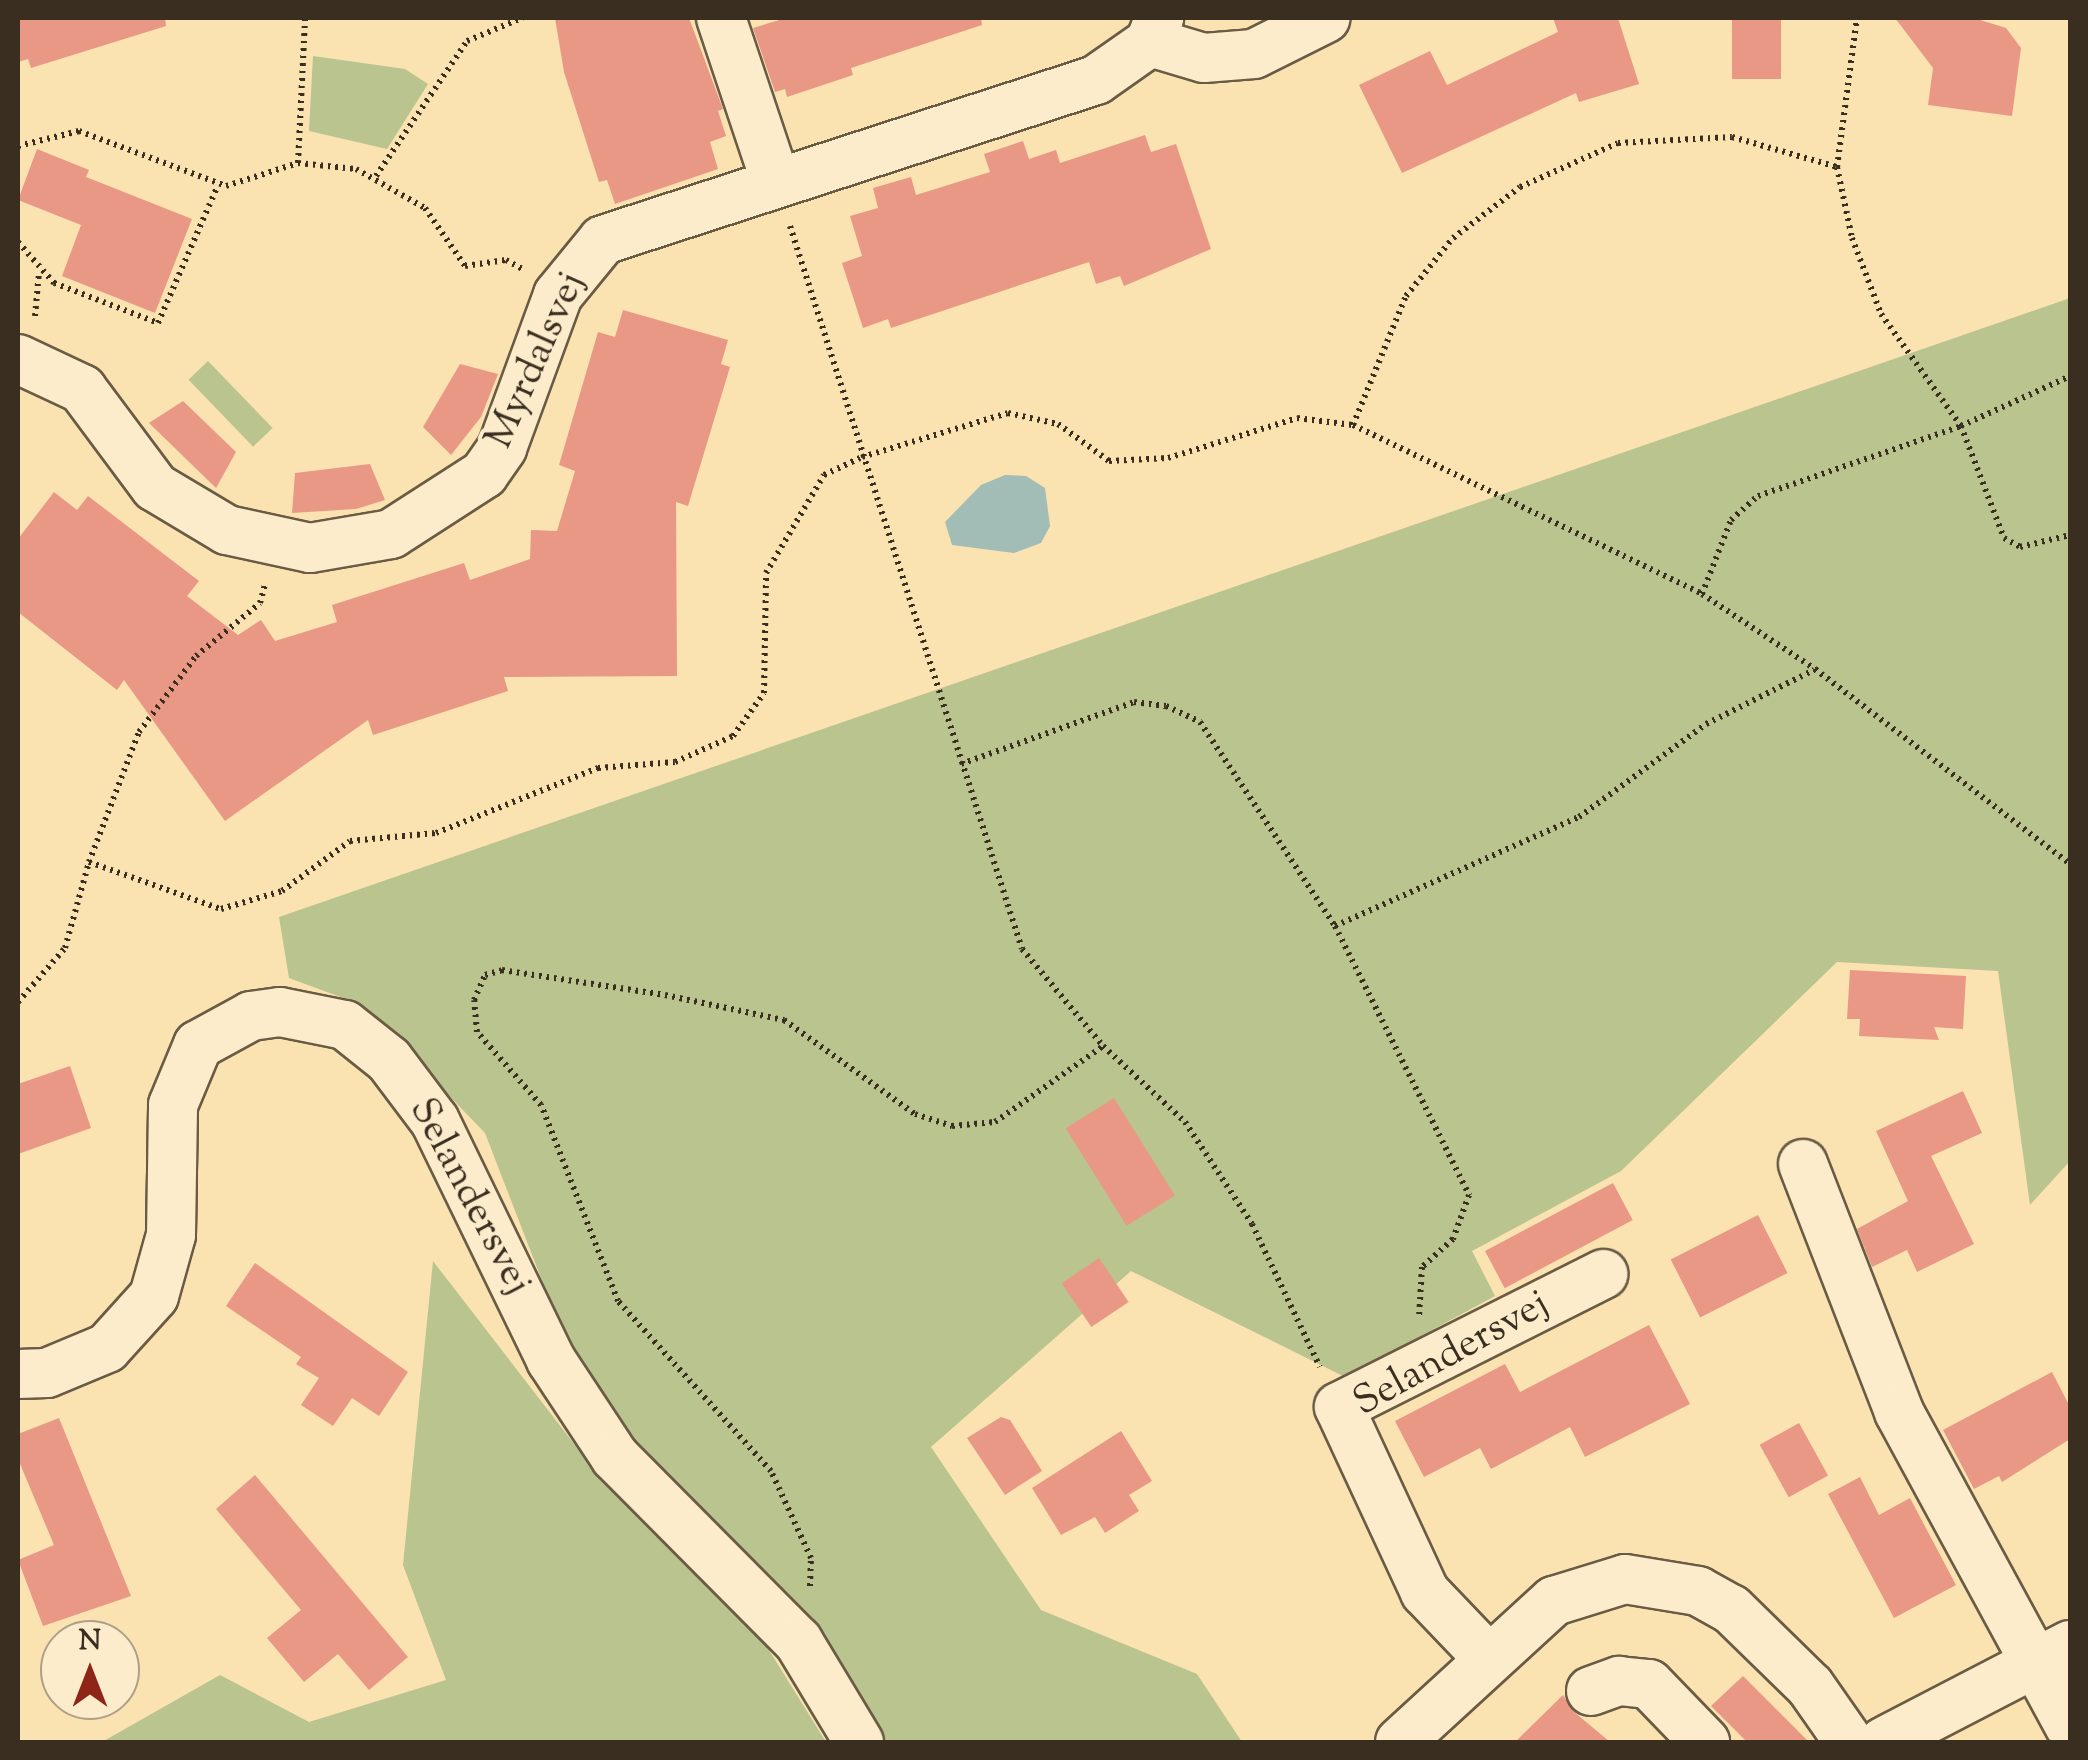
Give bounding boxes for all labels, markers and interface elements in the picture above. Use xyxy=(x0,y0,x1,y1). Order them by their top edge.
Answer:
street label: Myrdalsvej xyxy=(477,265,597,457)
street label: Selandersvej xyxy=(397,1090,541,1304)
street label: Selandersvej xyxy=(1346,1282,1558,1428)
north arrow xyxy=(40,1620,140,1720)
text: N xyxy=(79,1622,101,1662)

